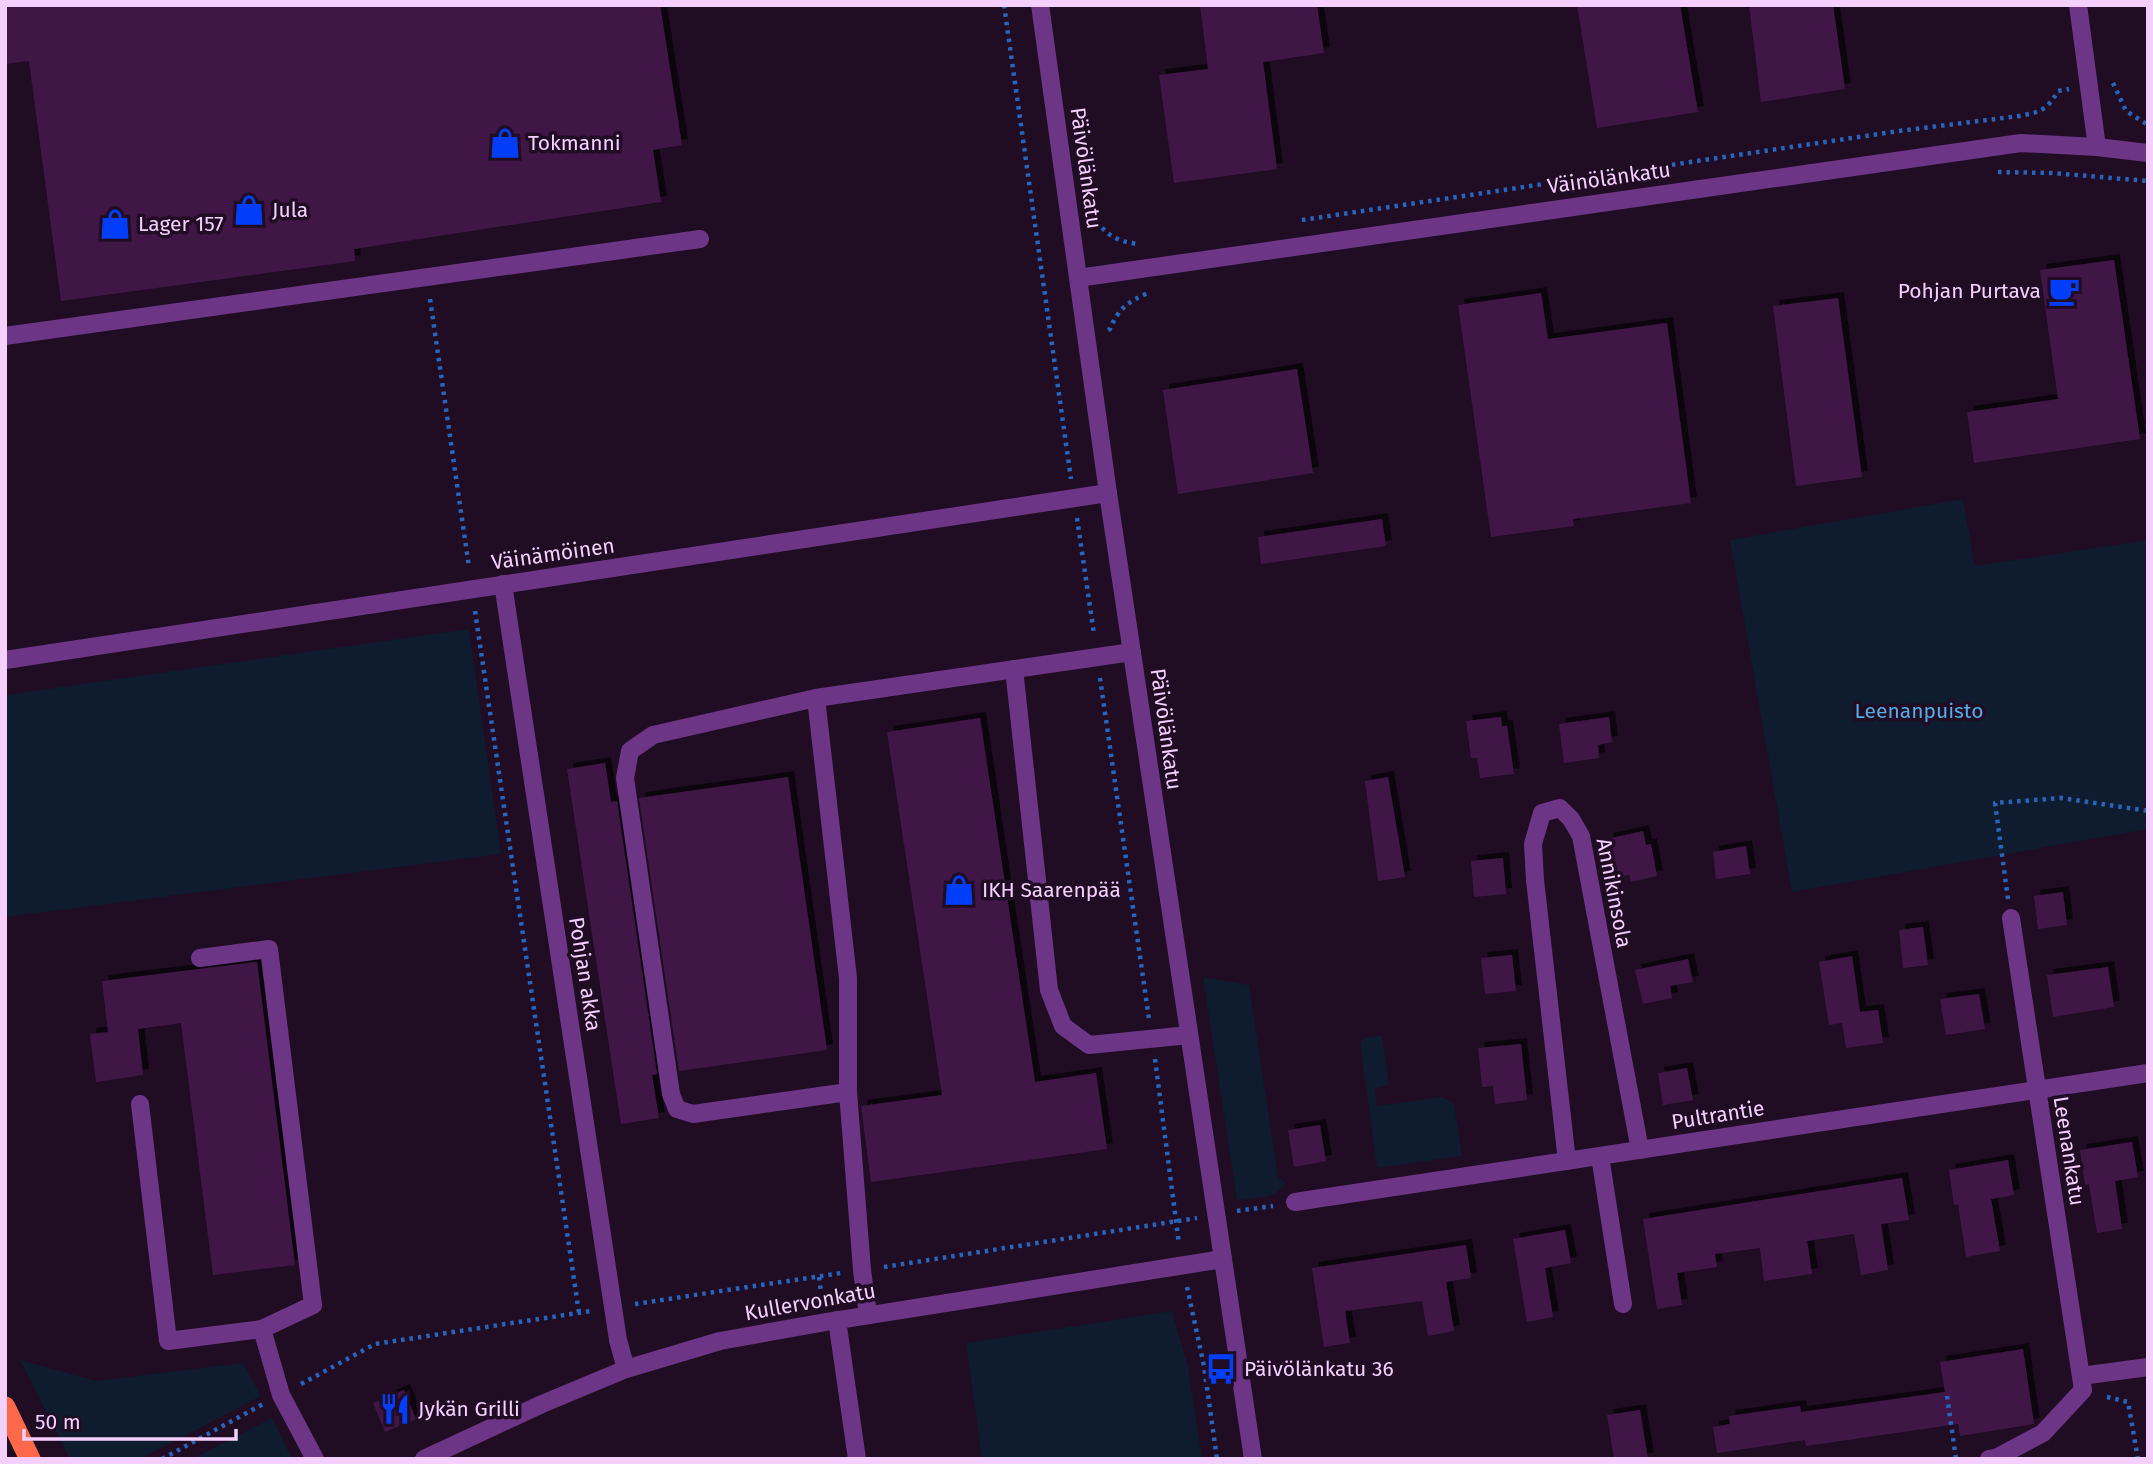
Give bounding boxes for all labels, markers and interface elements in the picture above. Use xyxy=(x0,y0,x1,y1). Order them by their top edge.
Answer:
street label: Päivölänkatu xyxy=(1065,106,1107,230)
shop icon: Tokmanni xyxy=(488,126,522,160)
place label: Tokmanni xyxy=(528,130,621,156)
street label: Väinölänkatu xyxy=(1546,156,1672,200)
shop icon: Jula xyxy=(232,193,266,227)
place label: Jula xyxy=(272,197,308,223)
shop icon: Lager 157 xyxy=(98,207,132,241)
place label: Lager 157 xyxy=(138,211,224,237)
cafe icon: Pohjan Purtava xyxy=(2047,274,2081,308)
place label: Pohjan Purtava xyxy=(1898,278,2041,304)
street label: Väinämöinen xyxy=(490,532,616,576)
street label: Päivölänkatu xyxy=(1145,667,1187,791)
park label: Leenanpuisto xyxy=(1855,698,1983,724)
street label: Annikinsola xyxy=(1591,836,1637,950)
shop icon: IKH Saarenpää xyxy=(942,873,976,907)
place label: IKH Saarenpää xyxy=(982,877,1121,903)
street label: Pohjan akka xyxy=(563,915,607,1033)
street label: Leenankatu xyxy=(2048,1094,2090,1208)
street label: Pultrantie xyxy=(1670,1095,1766,1135)
street label: Kullervonkatu xyxy=(742,1278,878,1326)
bus stop icon: Päivölänkatu 36 xyxy=(1204,1352,1238,1386)
place label: Päivölänkatu 36 xyxy=(1244,1356,1394,1382)
restaurant icon: Jykän Grilli xyxy=(378,1392,412,1426)
place label: Jykän Grilli xyxy=(418,1396,520,1422)
scale bar xyxy=(24,1398,236,1442)
text: 50 m xyxy=(35,1409,81,1435)

